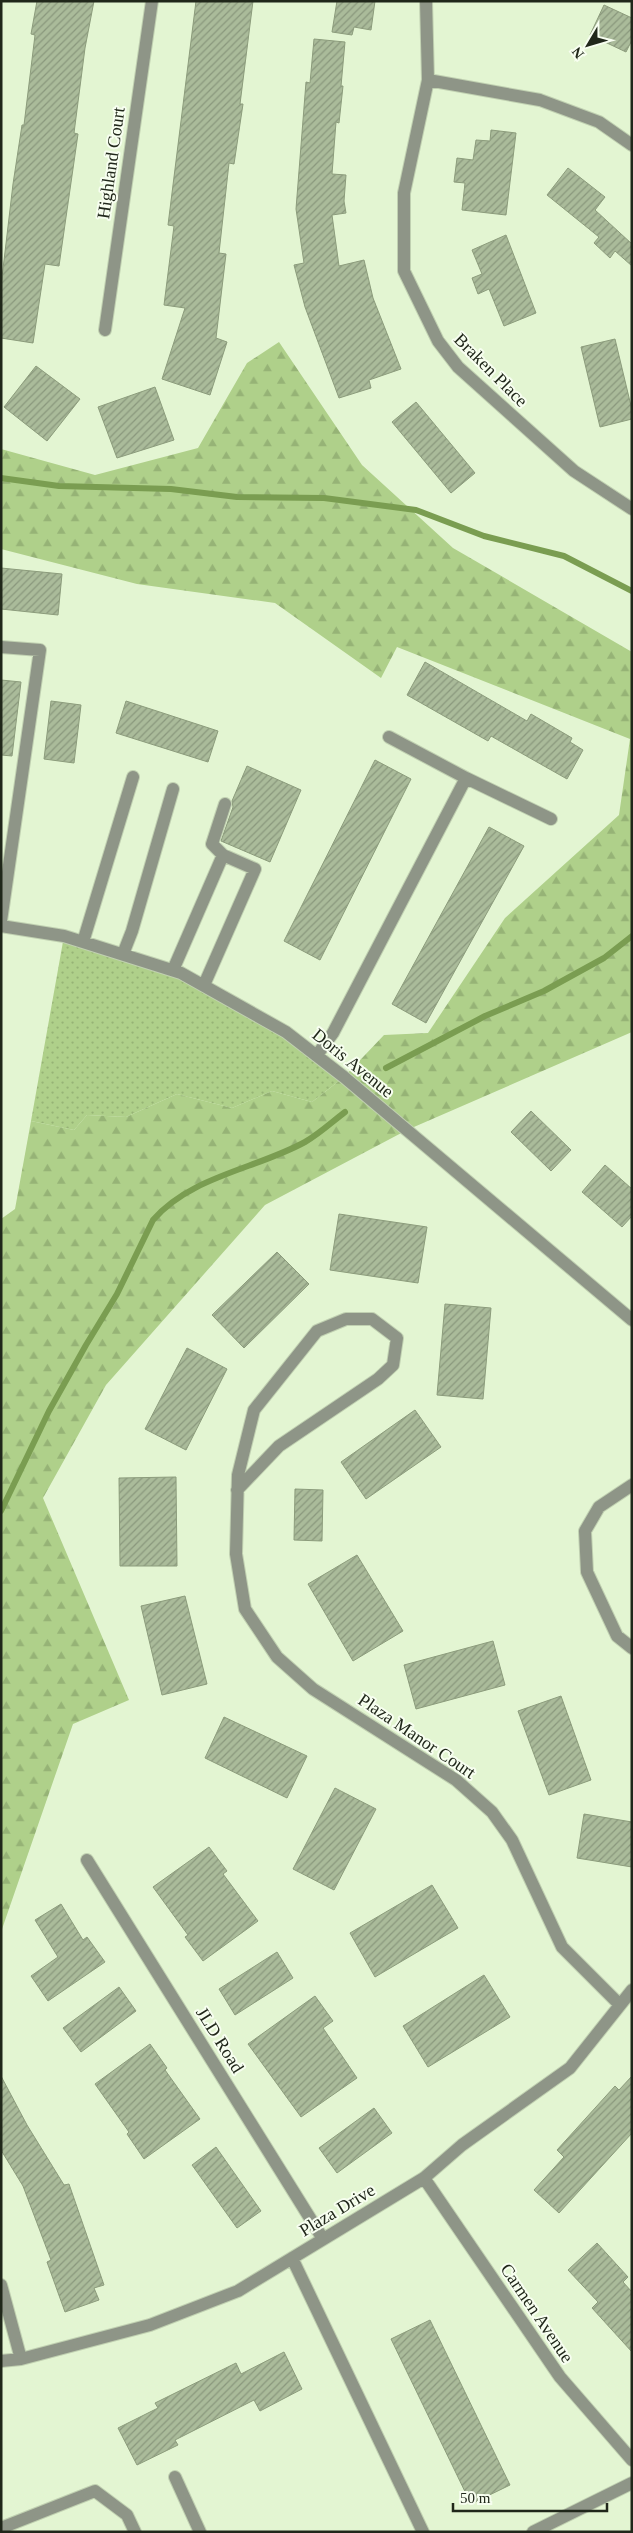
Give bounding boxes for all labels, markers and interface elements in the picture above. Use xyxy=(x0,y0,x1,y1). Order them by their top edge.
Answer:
north arrow xyxy=(563,20,613,70)
text: N xyxy=(569,44,587,61)
street label: Highland Court xyxy=(93,106,129,220)
street label: Braken Place xyxy=(450,329,532,411)
street label: Doris Avenue xyxy=(309,1024,397,1102)
street label: Plaza Manor Court xyxy=(355,1689,479,1783)
street label: JLD Road xyxy=(192,2004,248,2076)
street label: Plaza Drive xyxy=(296,2180,378,2240)
street label: Carmen Avenue xyxy=(497,2260,577,2366)
scale bar xyxy=(453,2480,607,2512)
text: 50 m xyxy=(460,2490,491,2506)

